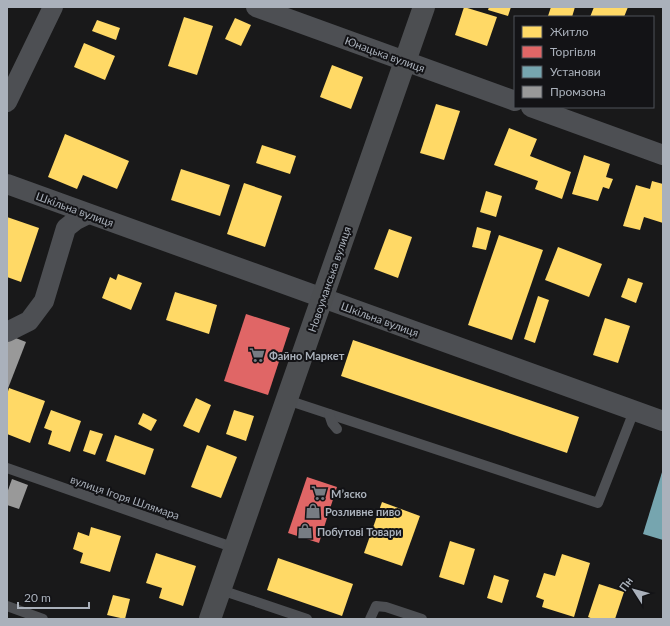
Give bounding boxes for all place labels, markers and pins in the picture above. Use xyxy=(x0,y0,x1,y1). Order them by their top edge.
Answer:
supermarket icon: Файно Маркет xyxy=(248,346,266,364)
place label: Файно Маркет xyxy=(269,349,345,362)
supermarket icon: Мʼяско xyxy=(310,484,328,502)
place label: Мʼяско xyxy=(331,487,367,500)
shop icon: Розливне пиво xyxy=(304,502,322,520)
place label: Розливне пиво xyxy=(325,505,401,518)
shop icon: Побутові Товари xyxy=(296,522,314,540)
place label: Побутові Товари xyxy=(317,525,402,538)

